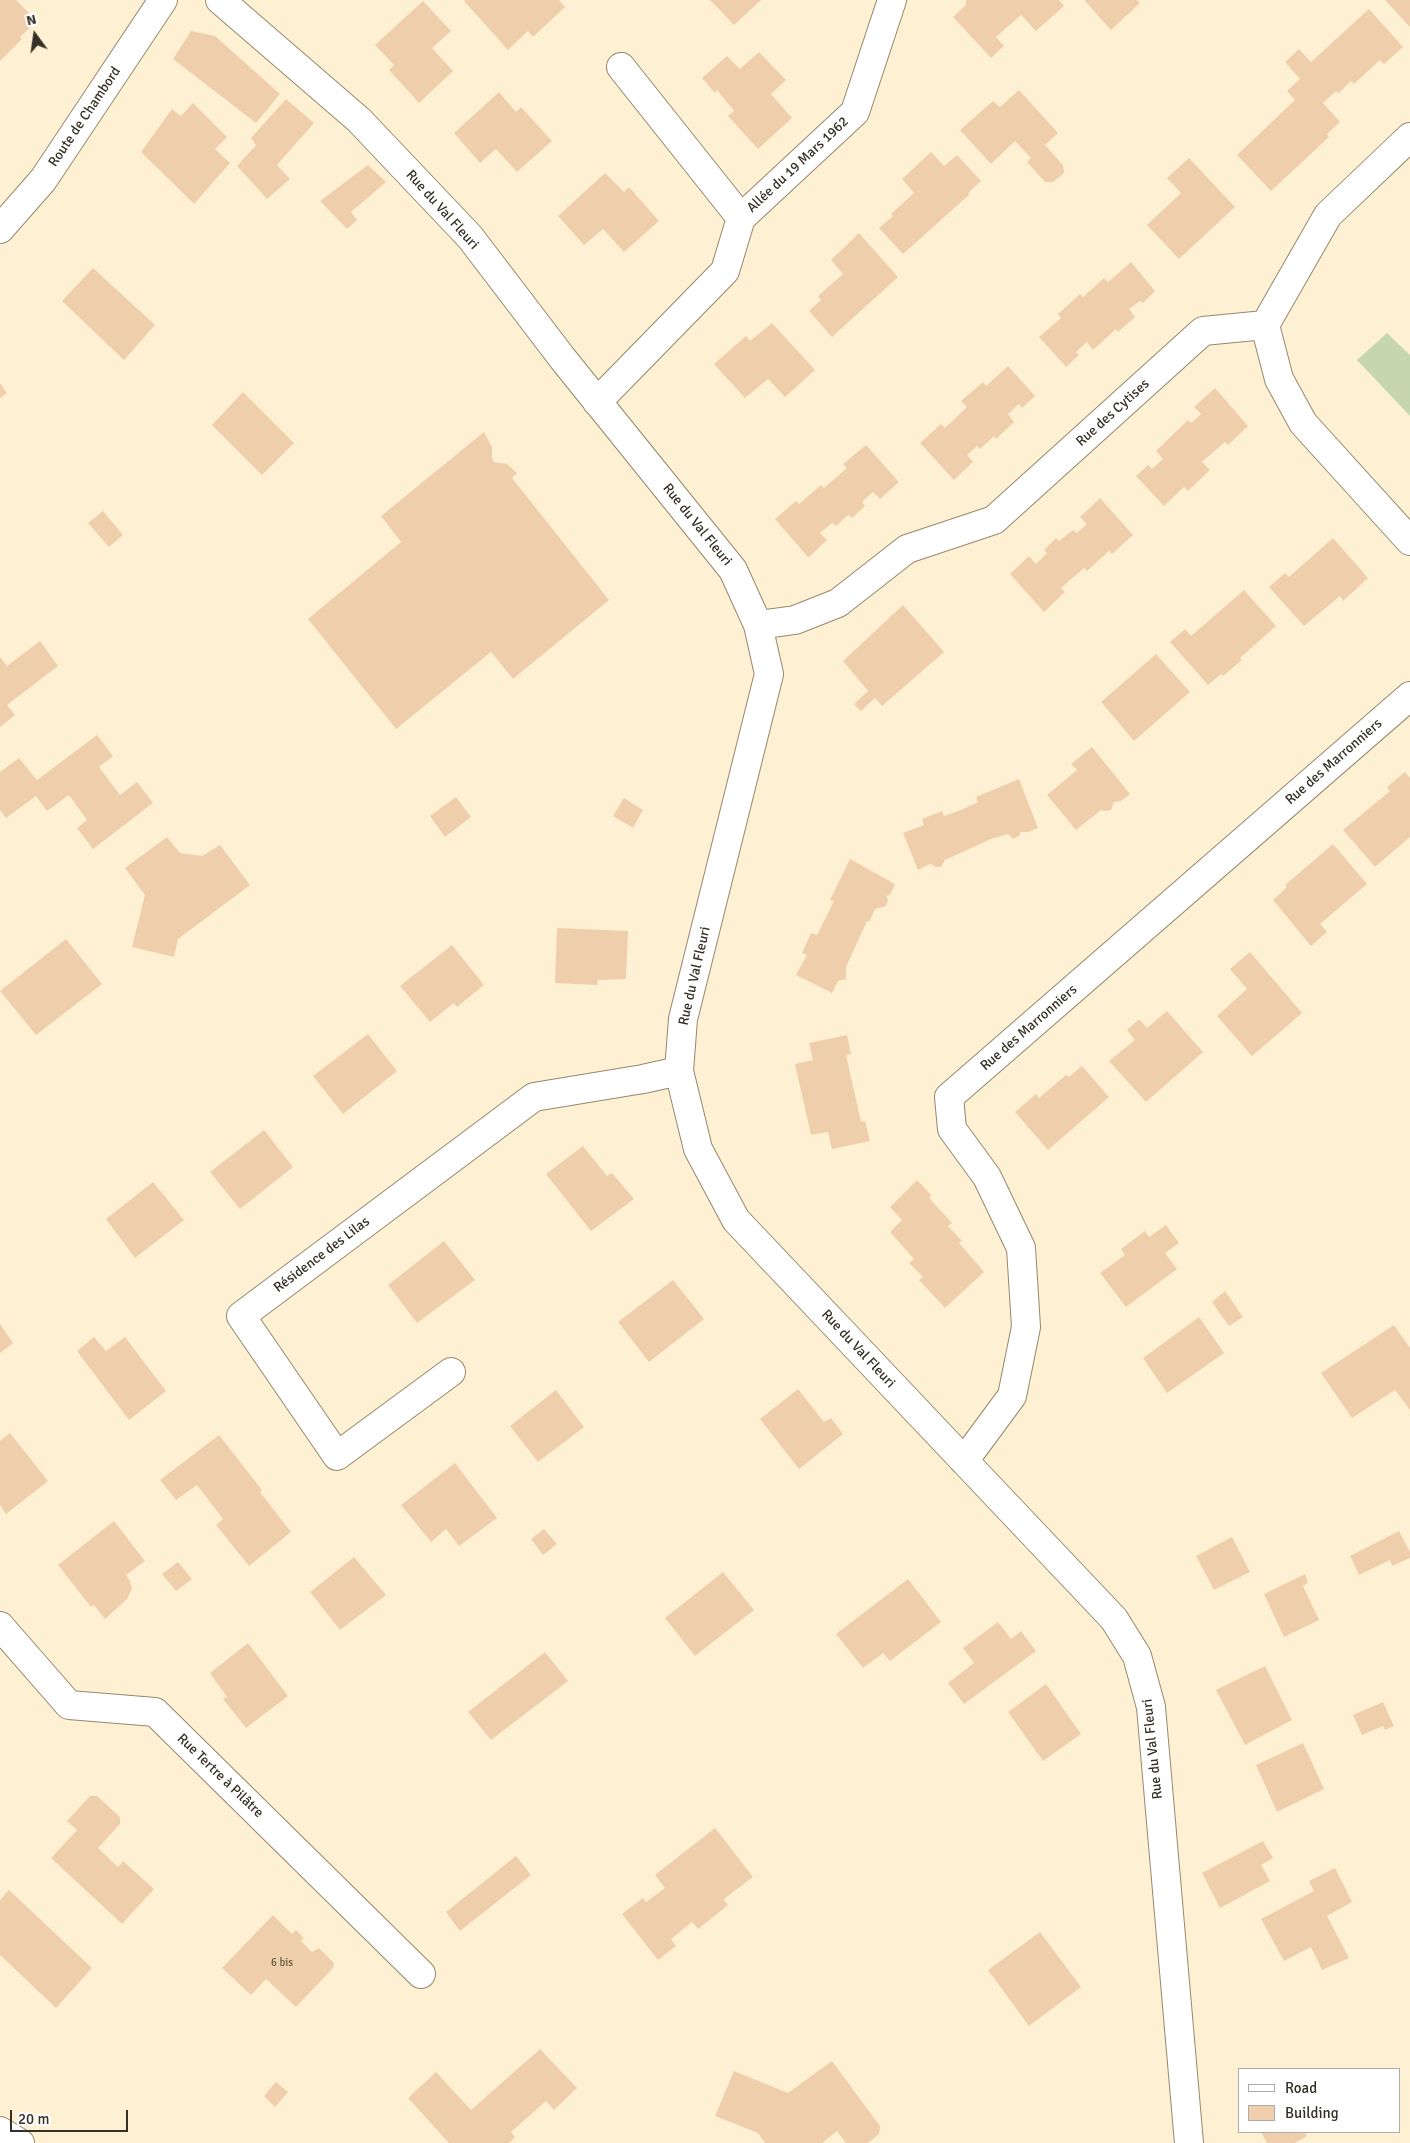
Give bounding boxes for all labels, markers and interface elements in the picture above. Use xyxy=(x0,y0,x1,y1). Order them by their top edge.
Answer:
north arrow xyxy=(10,10,60,60)
text: N xyxy=(24,11,38,29)
street label: Route de Chambord xyxy=(45,64,125,170)
street label: Allée du 19 Mars 1962 xyxy=(744,114,852,216)
street label: Rue du Val Fleuri xyxy=(402,167,482,253)
street label: Rue des Cytises xyxy=(1073,376,1153,450)
street label: Rue du Val Fleuri xyxy=(659,481,735,569)
street label: Rue des Marronniers xyxy=(1282,715,1386,809)
street label: Rue du Val Fleuri xyxy=(675,925,715,1027)
street label: Rue des Marronniers xyxy=(977,981,1081,1075)
street label: Résidence des Lilas xyxy=(271,1213,373,1297)
street label: Rue du Val Fleuri xyxy=(817,1306,899,1392)
street label: Rue du Val Fleuri xyxy=(1139,1698,1167,1800)
street label: Rue Tertre à Pilâtre xyxy=(173,1730,267,1822)
house number: 6 bis xyxy=(271,1956,293,1970)
legend xyxy=(1238,2068,1400,2133)
text: Road xyxy=(1285,2079,1317,2097)
scale bar xyxy=(12,2100,130,2132)
text: Building xyxy=(1285,2104,1339,2122)
text: 20 m xyxy=(18,2110,49,2128)

